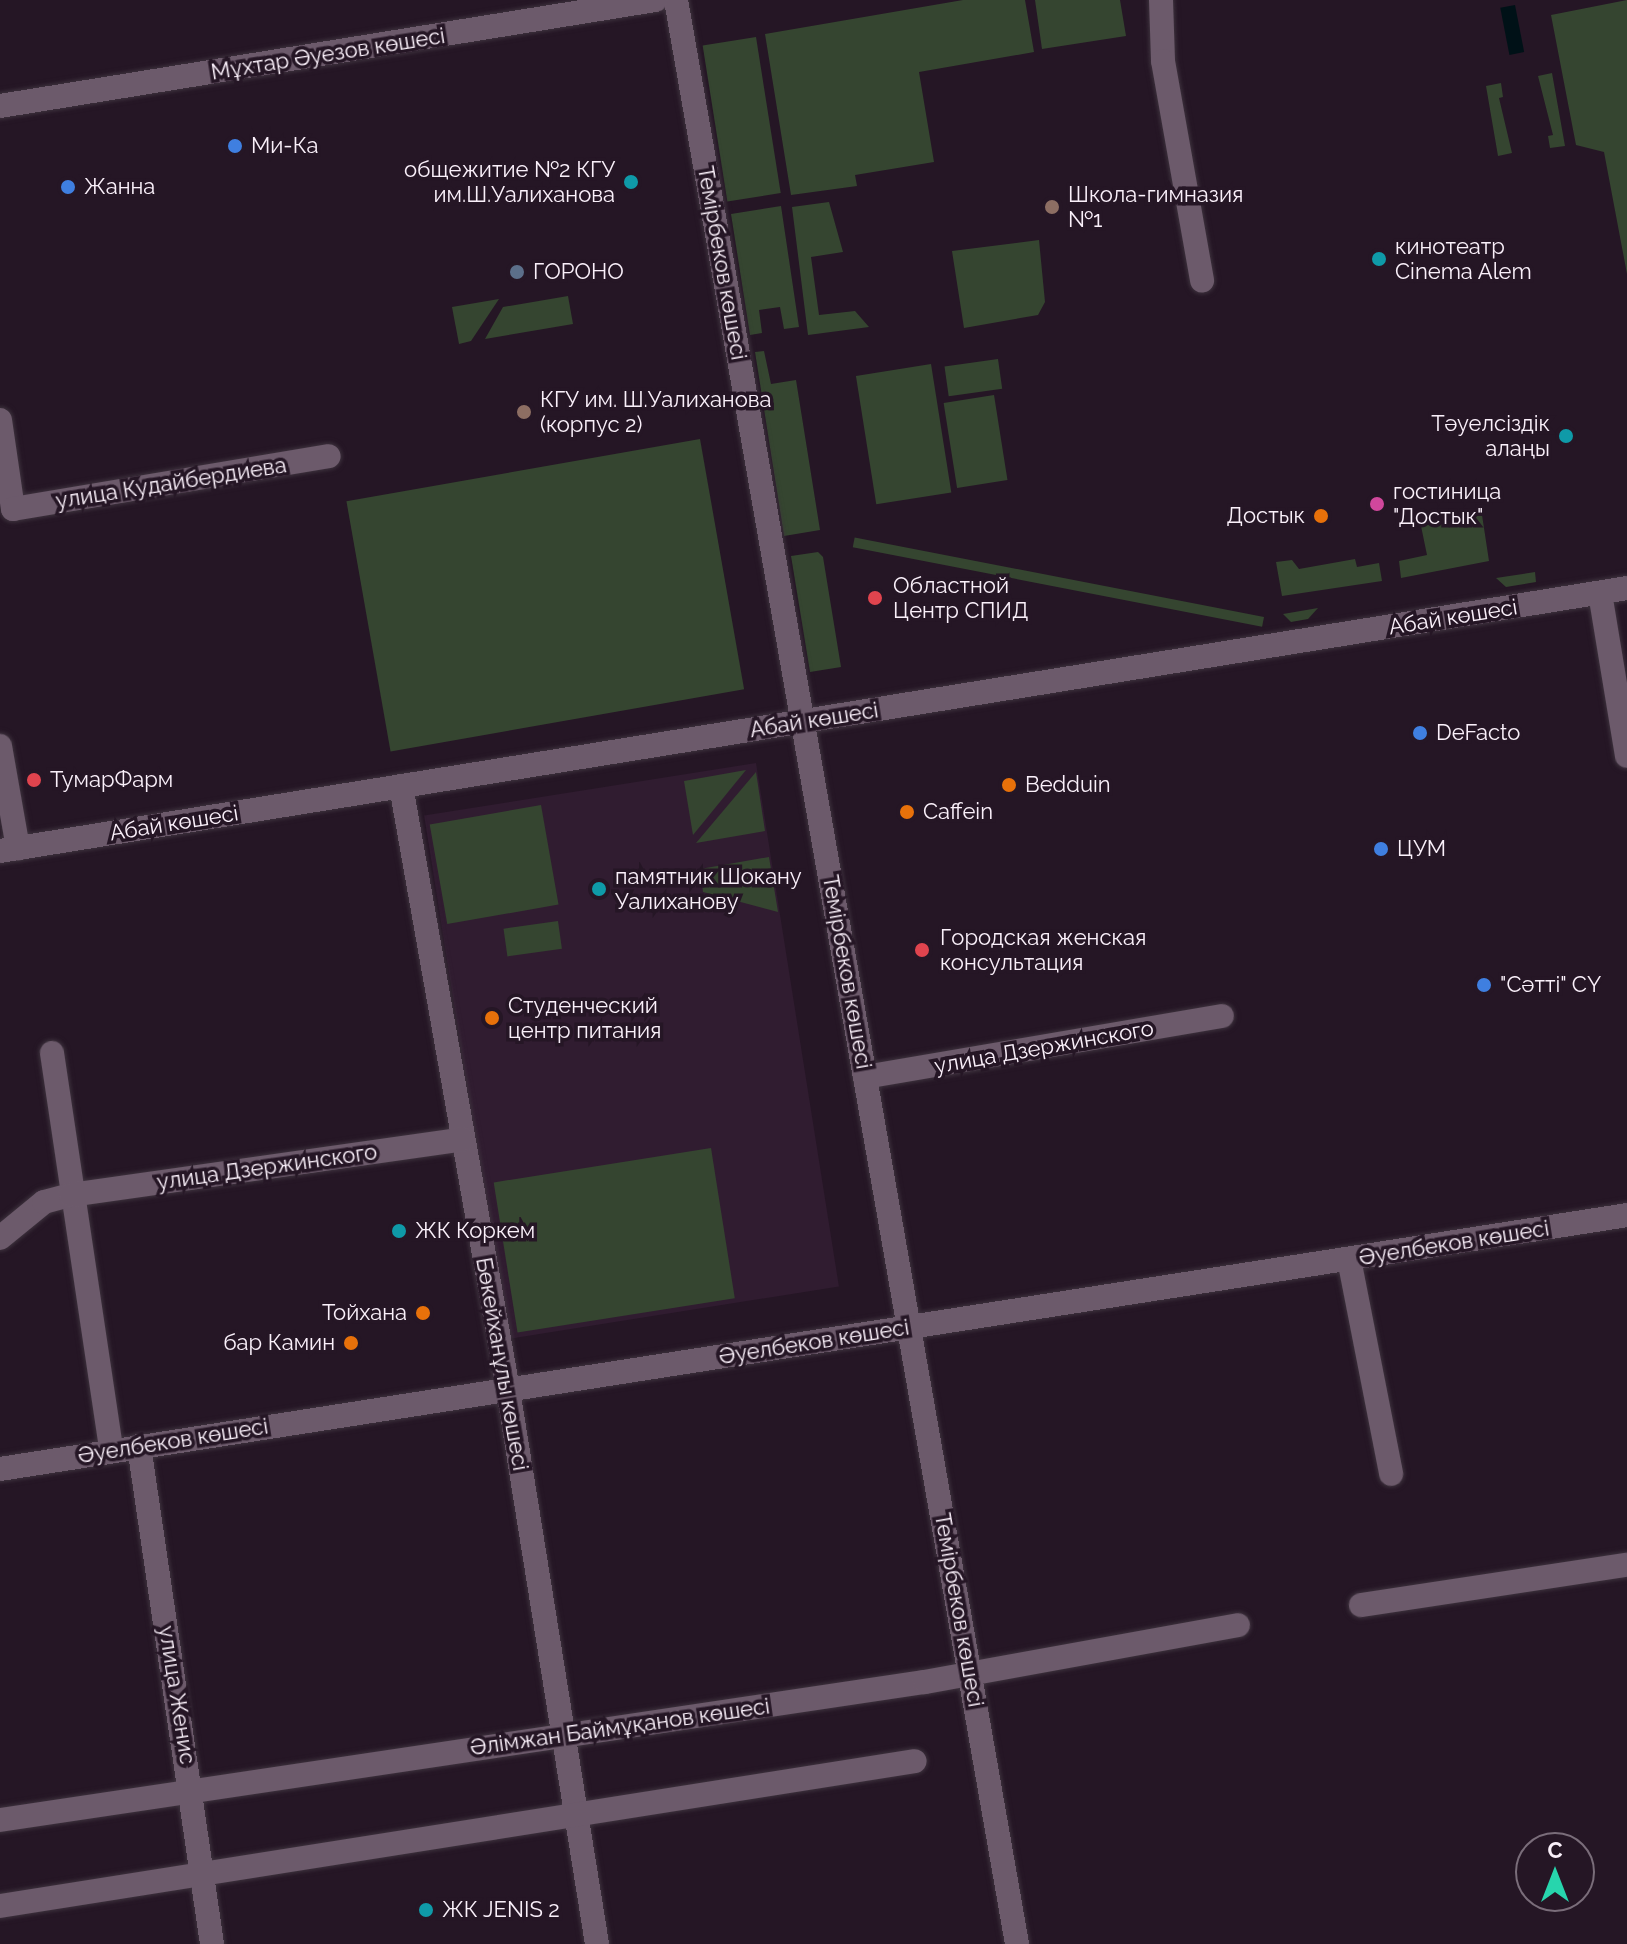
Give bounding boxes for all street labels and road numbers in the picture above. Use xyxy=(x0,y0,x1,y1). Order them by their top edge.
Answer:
street label: Мұхтар Әуезов көшесі xyxy=(209,22,447,86)
street label: Темірбеков көшесі xyxy=(692,164,752,362)
street label: улица Кудайбердиева xyxy=(54,452,288,514)
street label: Абай көшесі xyxy=(1387,594,1519,640)
street label: Абай көшесі xyxy=(748,697,880,743)
street label: Абай көшесі xyxy=(108,800,240,846)
street label: Темірбеков көшесі xyxy=(817,873,877,1071)
street label: улица Дзержинского xyxy=(932,1015,1156,1079)
street label: улица Дзержинского xyxy=(155,1138,379,1196)
street label: Әуелбеков көшесі xyxy=(1357,1215,1551,1271)
street label: Бөкейханұлы көшесі xyxy=(470,1255,534,1473)
street label: Әуелбеков көшесі xyxy=(717,1314,911,1370)
street label: Әуелбеков көшесі xyxy=(76,1413,270,1469)
street label: Темірбеков көшесі xyxy=(929,1511,989,1709)
street label: улица Женис xyxy=(153,1624,201,1766)
street label: Әлімжан Баймұқанов көшесі xyxy=(469,1693,771,1761)

